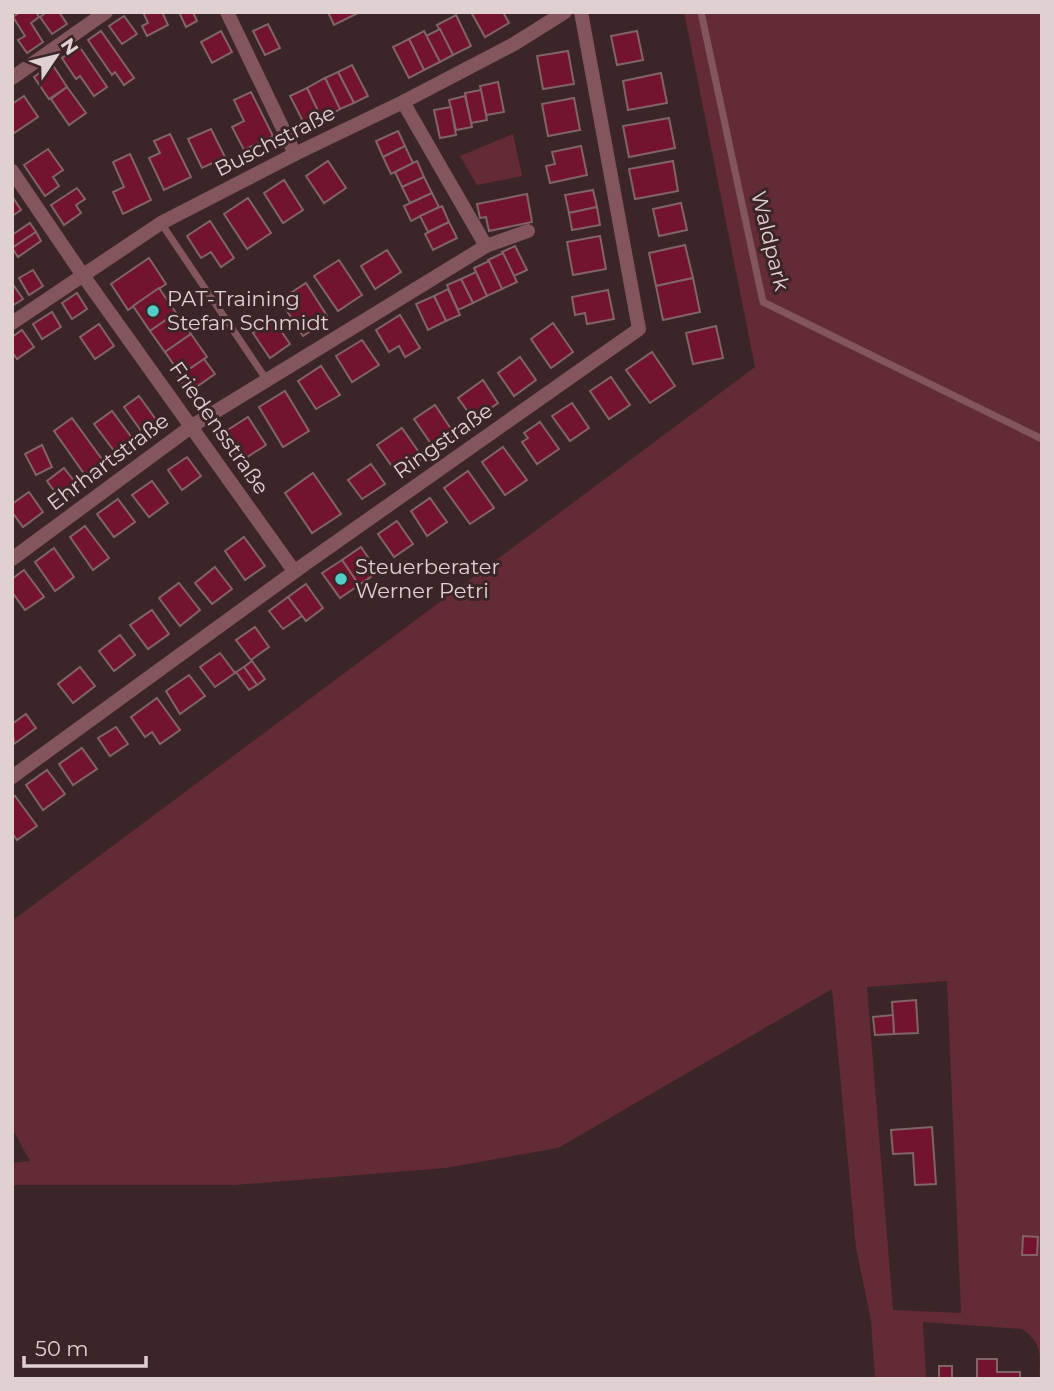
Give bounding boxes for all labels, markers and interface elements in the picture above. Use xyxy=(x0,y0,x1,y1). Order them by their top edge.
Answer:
north arrow xyxy=(21,21,91,91)
text: N xyxy=(56,34,83,59)
street label: Buschstraße xyxy=(211,100,339,182)
street label: Waldpark xyxy=(746,188,795,294)
place label: PAT-Training Stefan Schmidt xyxy=(167,286,329,335)
marker: PAT-Training Stefan Schmidt xyxy=(145,303,161,319)
street label: Friedensstraße xyxy=(164,356,275,499)
street label: Ringstraße xyxy=(388,397,497,484)
street label: Ehrhartstraße xyxy=(42,408,173,515)
place label: Steuerberater Werner Petri xyxy=(355,554,500,603)
marker: Steuerberater Werner Petri xyxy=(333,571,349,587)
scale bar xyxy=(24,1324,147,1368)
text: 50 m xyxy=(35,1336,89,1361)

